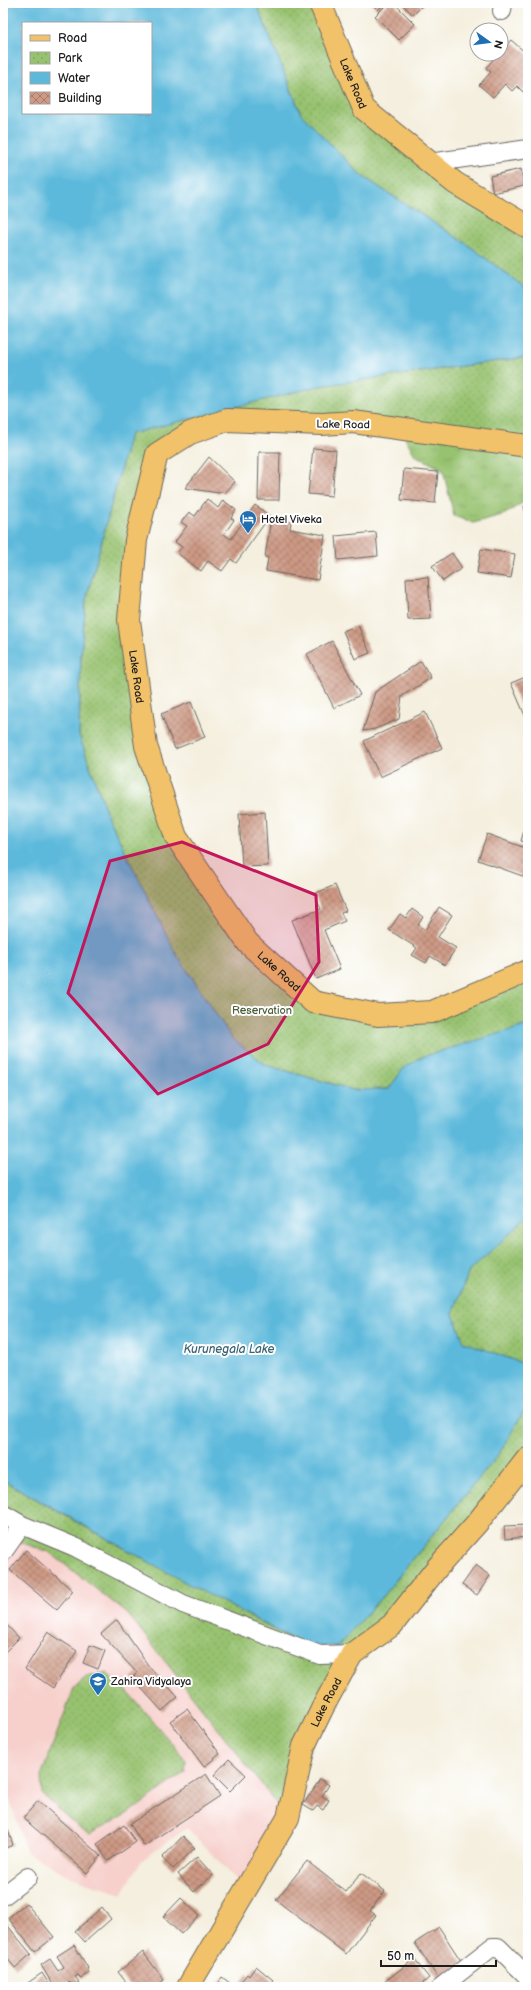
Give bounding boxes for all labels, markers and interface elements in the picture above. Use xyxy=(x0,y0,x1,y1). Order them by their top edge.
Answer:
legend xyxy=(22,22,152,114)
north arrow xyxy=(469,22,509,62)
text: Road xyxy=(58,31,87,46)
text: N xyxy=(491,39,506,50)
text: Park xyxy=(58,51,82,66)
street label: Lake Road xyxy=(337,56,369,111)
text: Water xyxy=(58,71,90,86)
text: Building xyxy=(58,91,102,106)
street label: Lake Road xyxy=(316,418,370,431)
hotel icon: Hotel Viveka xyxy=(238,509,258,534)
place label: Hotel Viveka xyxy=(261,513,322,526)
street label: Lake Road xyxy=(126,649,146,704)
street label: Lake Road xyxy=(255,949,303,994)
park label: Reservation xyxy=(232,1004,292,1017)
water label: Kurunegala Lake xyxy=(183,1342,275,1357)
school or university icon: Zahira Vidyalaya xyxy=(88,1671,108,1696)
place label: Zahira Vidyalaya xyxy=(110,1675,191,1688)
street label: Lake Road xyxy=(308,1676,345,1729)
scale bar xyxy=(381,1942,496,1968)
text: 50 m xyxy=(387,1949,414,1964)

